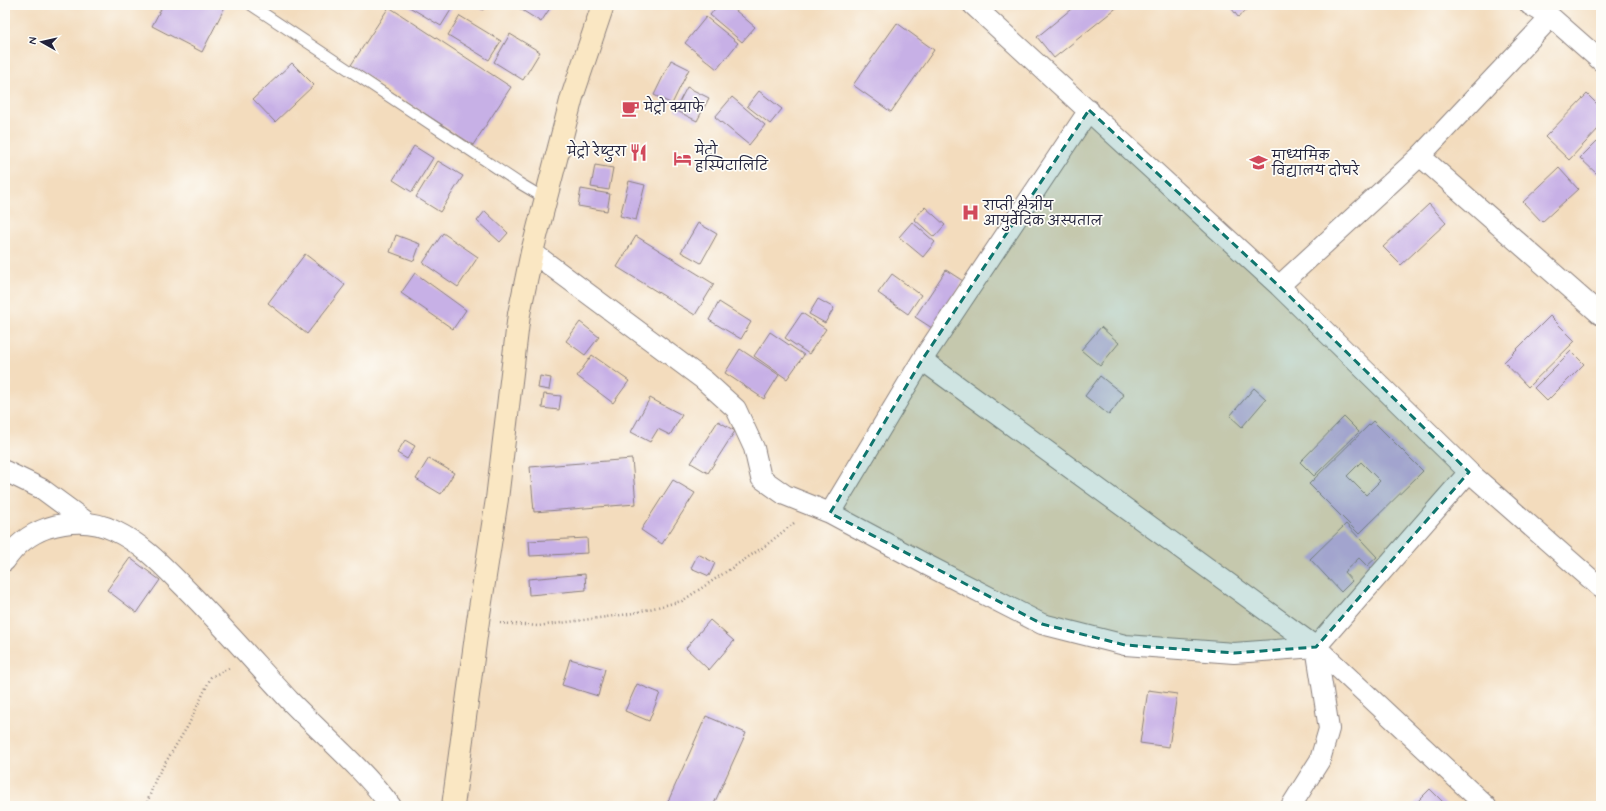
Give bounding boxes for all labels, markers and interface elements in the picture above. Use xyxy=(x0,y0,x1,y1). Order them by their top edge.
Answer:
north arrow xyxy=(22,22,62,62)
text: N xyxy=(26,36,41,45)
place label: मेट्रो क्याफे xyxy=(643,95,705,117)
cafe icon: मेट्रो क्याफे xyxy=(621,98,641,118)
place label: मेट्रो हस्पिटालिटि xyxy=(694,138,769,175)
place label: मेट्रो रेष्टुरा xyxy=(566,139,627,163)
restaurant icon: मेट्रो रेष्टुरा xyxy=(629,142,649,162)
place label: माध्यमिक विद्यालय दोघरे xyxy=(1271,145,1360,180)
hotel icon: मेट्रो हस्पिटालिटि xyxy=(672,148,692,168)
school or university icon: माध्यमिक विद्यालय दोघरे xyxy=(1249,153,1269,173)
place label: राप्ती क्षेत्रीय आयुर्वेदिक अस्पताल xyxy=(982,194,1103,232)
hospital icon: राप्ती क्षेत्रीय आयुर्वेदिक अस्पताल xyxy=(960,203,980,223)

